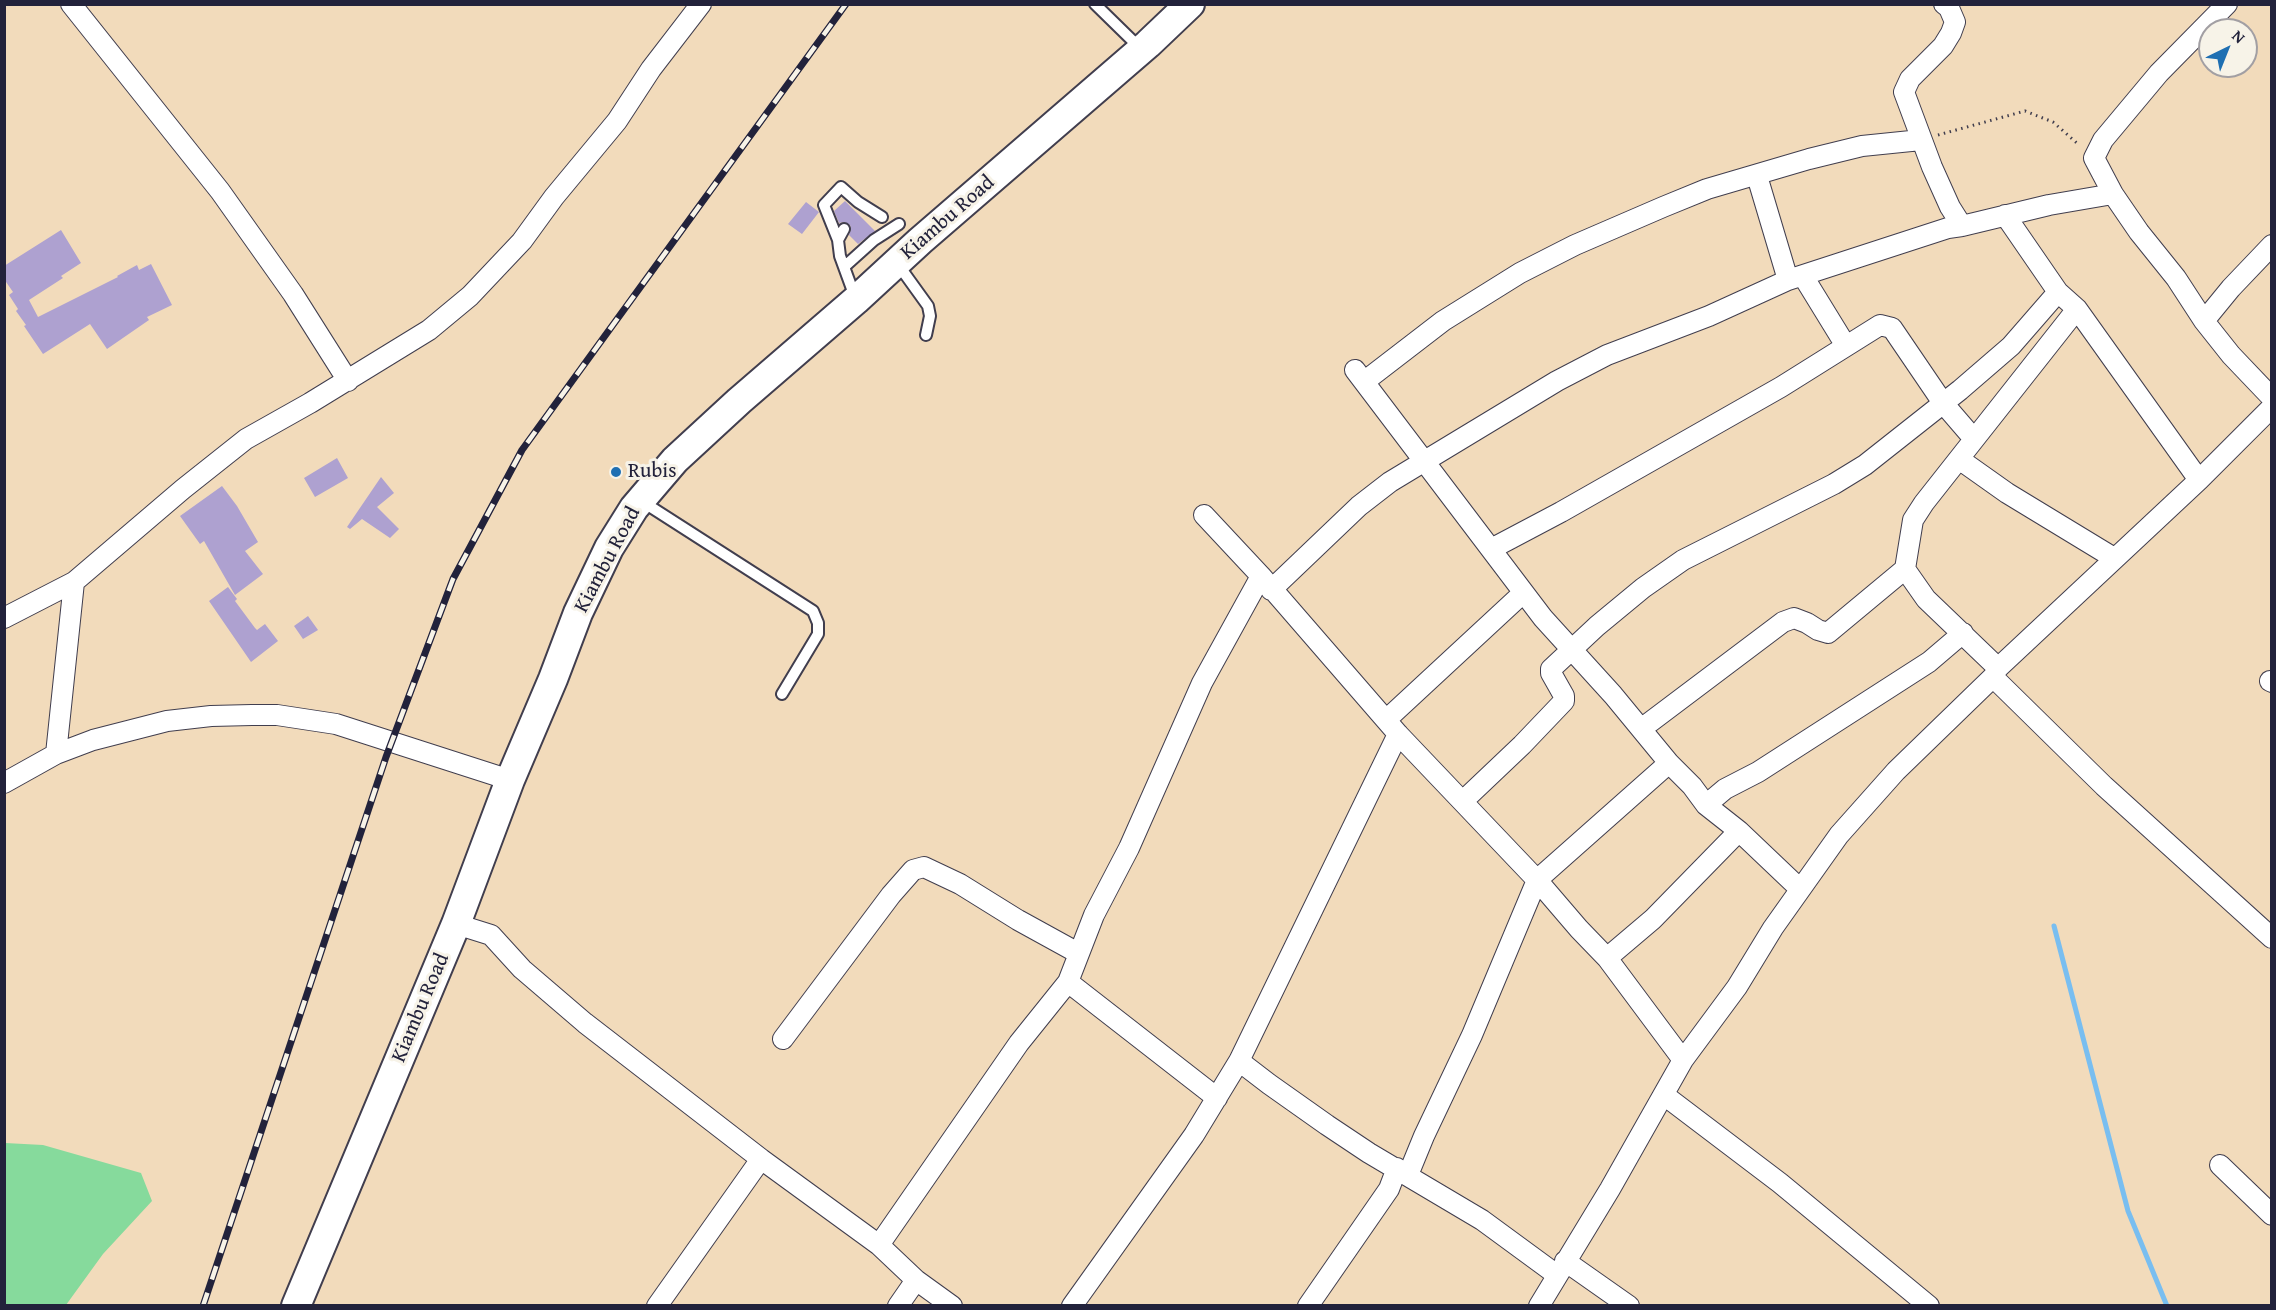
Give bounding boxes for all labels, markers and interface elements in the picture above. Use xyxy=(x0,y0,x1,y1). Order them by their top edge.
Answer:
north arrow xyxy=(2198,18,2258,78)
text: N xyxy=(2227,24,2251,49)
street label: Kiambu Road xyxy=(896,170,1000,266)
place label: Rubis xyxy=(628,459,677,485)
marker: Rubis xyxy=(609,465,623,479)
street label: Kiambu Road xyxy=(570,503,646,617)
street label: Kiambu Road xyxy=(387,950,455,1066)

